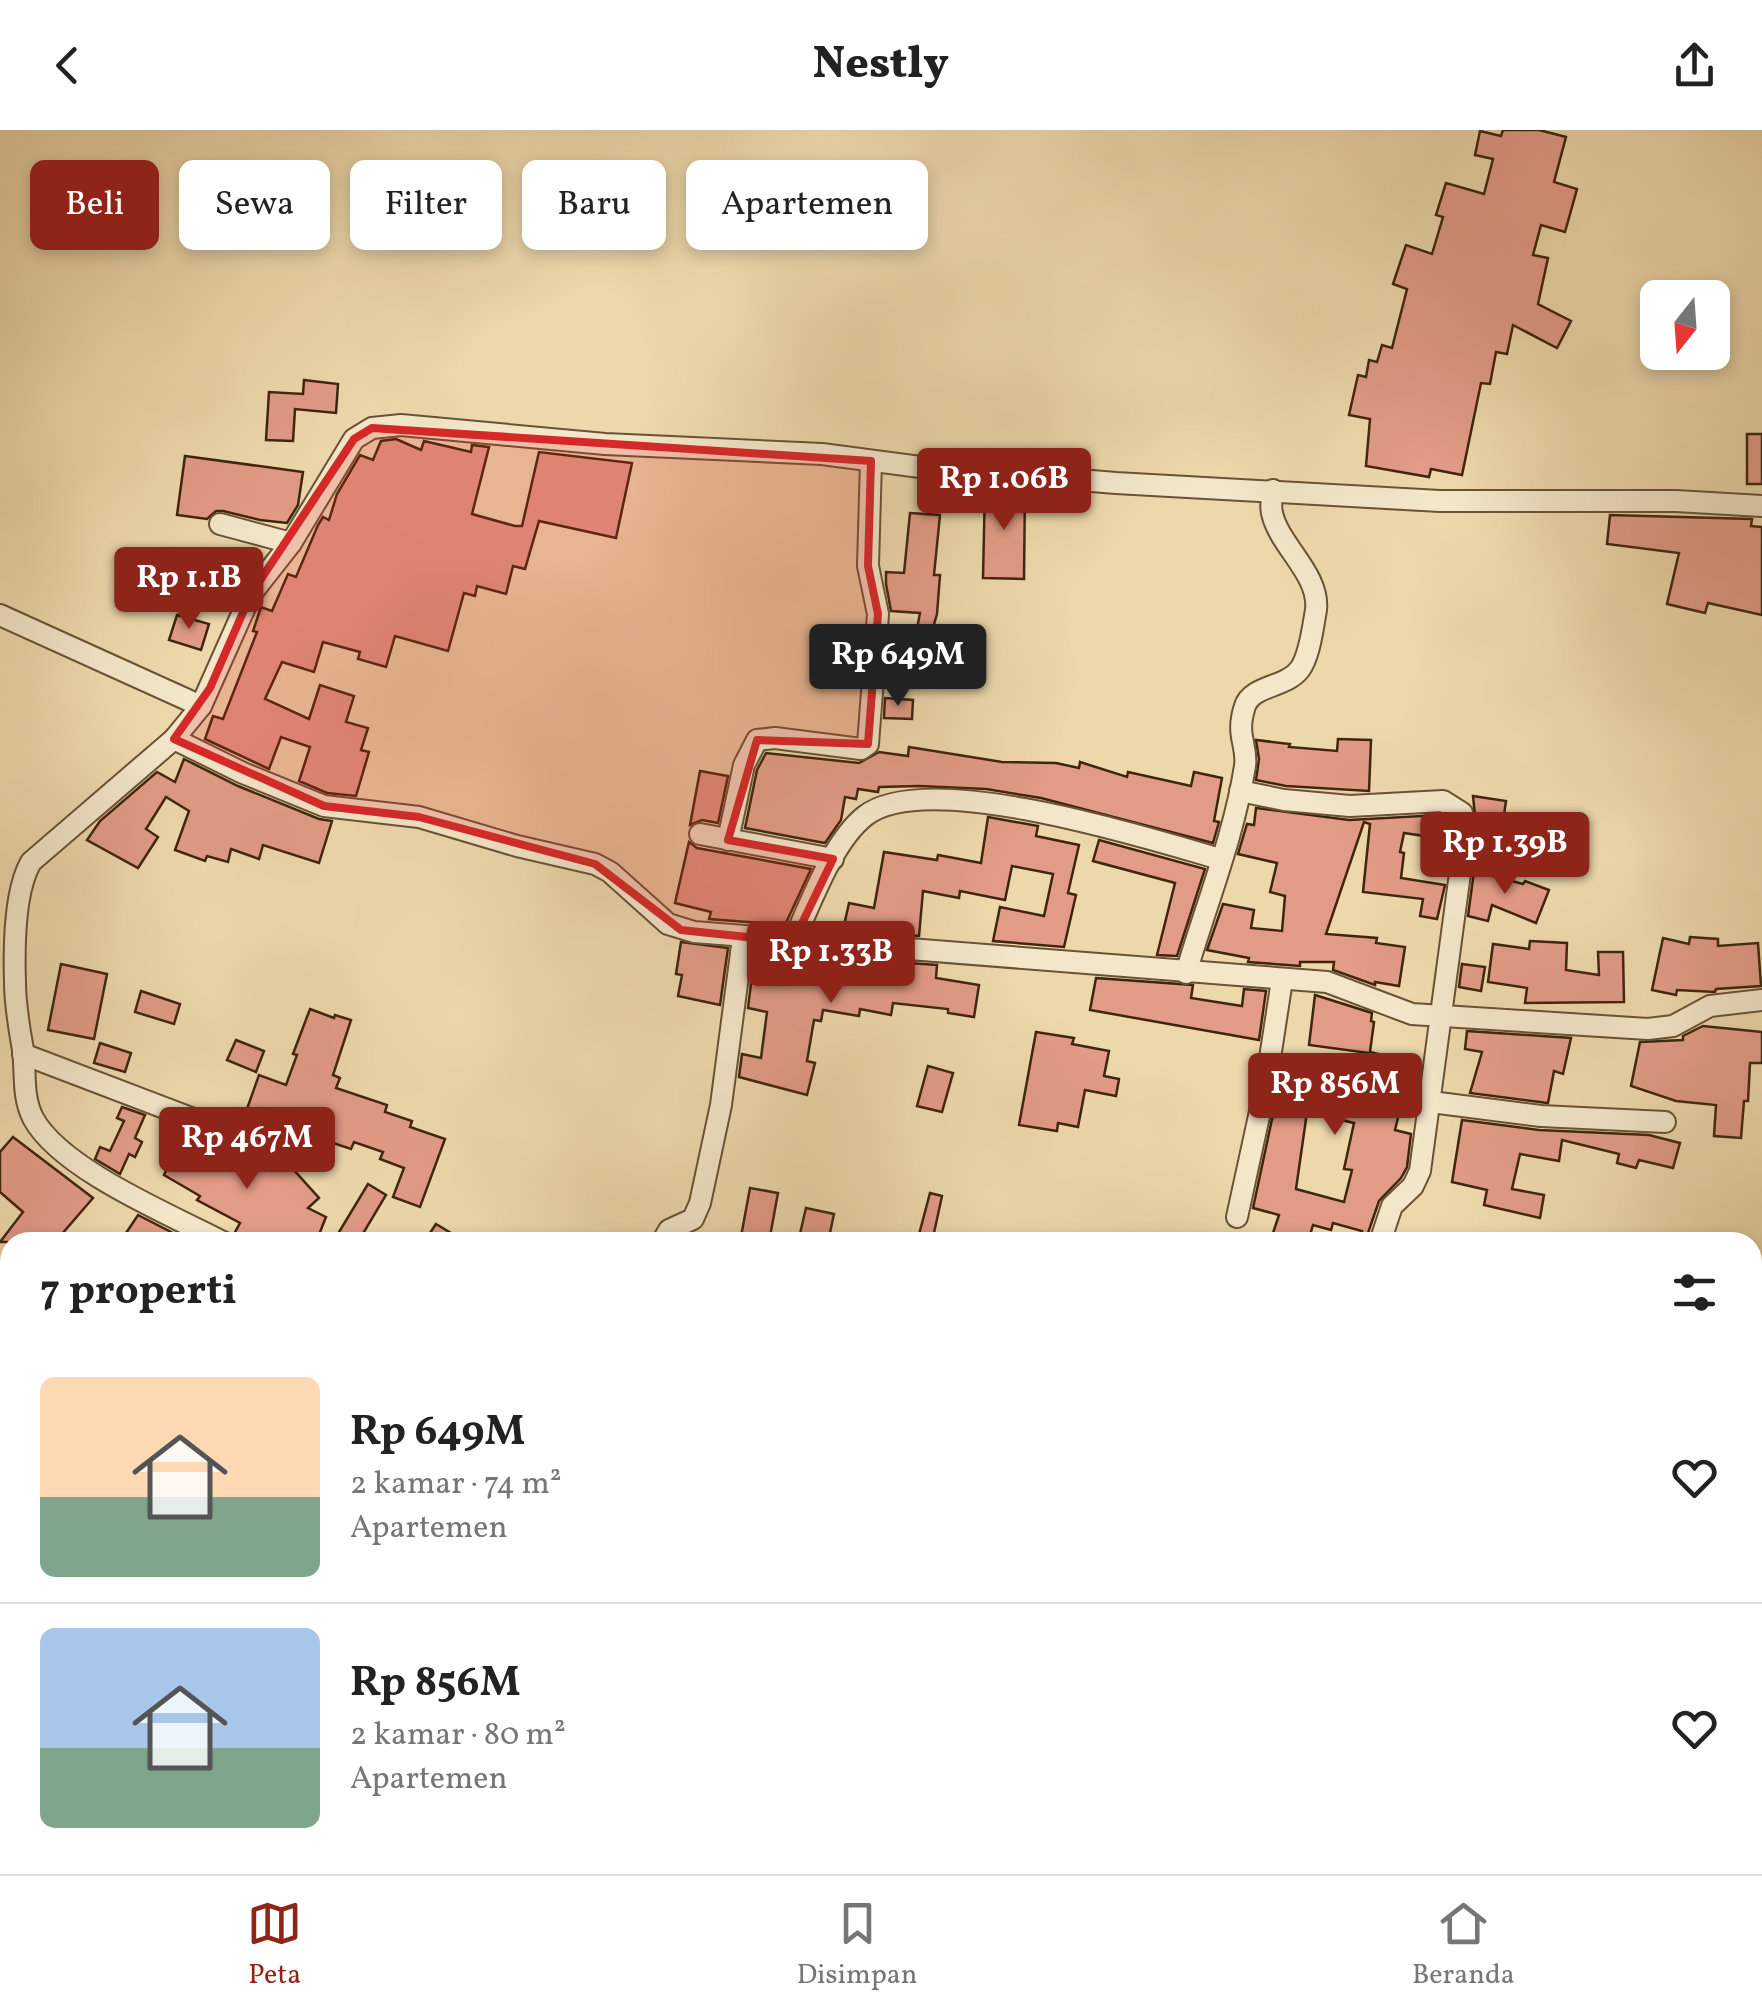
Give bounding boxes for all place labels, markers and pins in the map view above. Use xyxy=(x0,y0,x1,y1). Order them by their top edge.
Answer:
pin: Rp 1.06B xyxy=(901,448,1107,533)
pin: Rp 1.1B xyxy=(97,547,281,632)
pin: Rp 649M xyxy=(806,624,990,709)
pin: Rp 1.39B xyxy=(1402,812,1608,897)
pin: Rp 1.33B xyxy=(728,921,934,1006)
pin: Rp 856M xyxy=(1243,1053,1427,1138)
pin: Rp 467M xyxy=(155,1107,339,1192)

